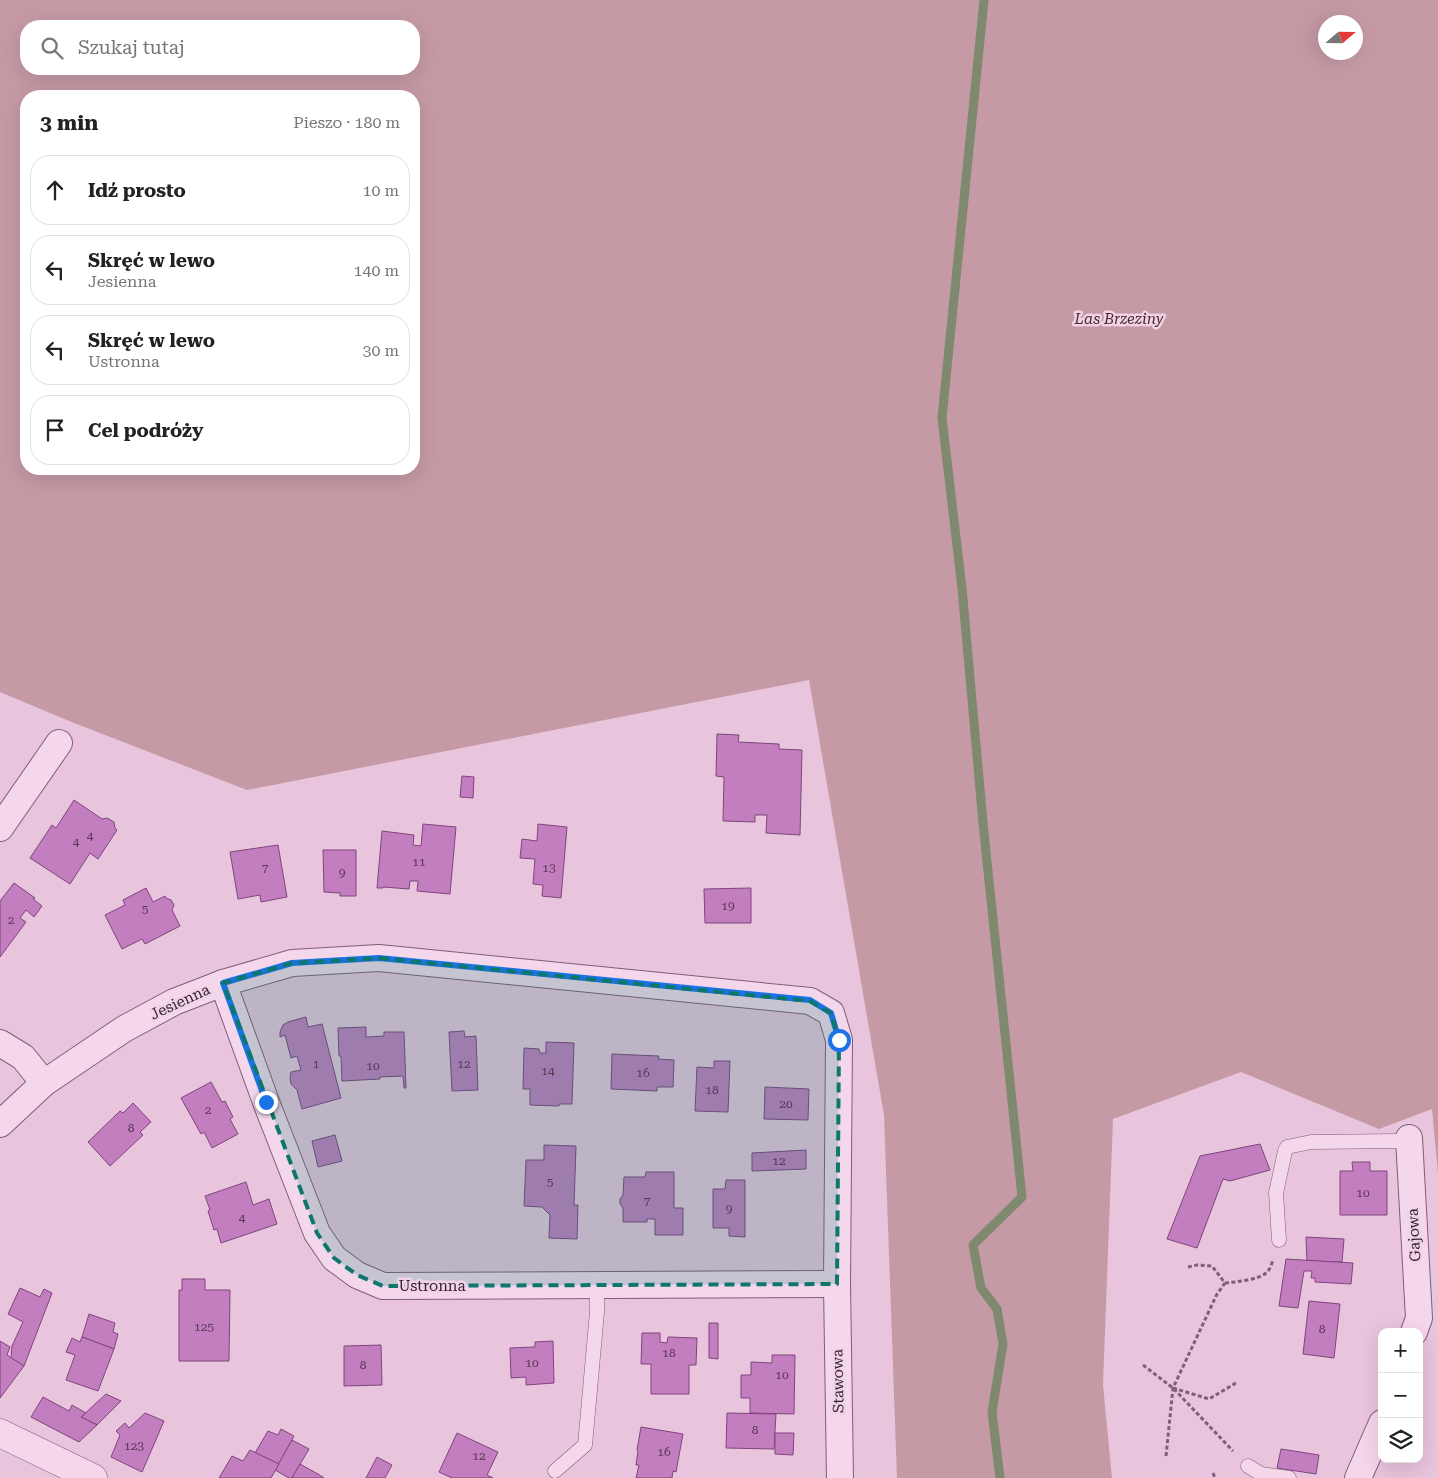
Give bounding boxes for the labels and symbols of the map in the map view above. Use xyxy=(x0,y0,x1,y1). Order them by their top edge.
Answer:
north arrow xyxy=(1318,15,1363,60)
park label: Las Brzeziny xyxy=(1074,310,1164,328)
house number: 4 xyxy=(87,829,94,843)
house number: 4 xyxy=(73,835,80,849)
house number: 11 xyxy=(412,855,426,869)
house number: 7 xyxy=(262,861,269,875)
house number: 13 xyxy=(542,861,556,875)
house number: 9 xyxy=(339,866,346,880)
house number: 19 xyxy=(721,899,735,913)
house number: 5 xyxy=(142,902,149,916)
house number: 2 xyxy=(8,913,15,927)
street label: Jesienna xyxy=(147,980,213,1024)
route start xyxy=(828,1029,851,1052)
house number: 1 xyxy=(313,1057,320,1071)
house number: 12 xyxy=(457,1057,471,1071)
house number: 10 xyxy=(366,1059,380,1073)
house number: 14 xyxy=(541,1064,555,1078)
house number: 16 xyxy=(636,1066,650,1080)
house number: 18 xyxy=(705,1083,719,1097)
route end xyxy=(255,1091,278,1114)
house number: 20 xyxy=(779,1097,793,1111)
house number: 2 xyxy=(205,1103,212,1117)
house number: 8 xyxy=(128,1121,135,1135)
house number: 12 xyxy=(772,1154,786,1168)
house number: 5 xyxy=(547,1175,554,1189)
house number: 10 xyxy=(1356,1186,1370,1200)
house number: 7 xyxy=(644,1194,651,1208)
house number: 9 xyxy=(726,1202,733,1216)
street label: Gajowa xyxy=(1404,1208,1424,1262)
house number: 4 xyxy=(239,1211,246,1225)
street label: Ustronna xyxy=(398,1277,466,1295)
house number: 125 xyxy=(194,1320,214,1334)
house number: 8 xyxy=(1319,1322,1326,1336)
house number: 18 xyxy=(662,1346,676,1360)
street label: Stawowa xyxy=(828,1349,848,1413)
house number: 10 xyxy=(525,1356,539,1370)
house number: 8 xyxy=(360,1358,367,1372)
house number: 10 xyxy=(775,1368,789,1382)
house number: 8 xyxy=(752,1423,759,1437)
house number: 123 xyxy=(124,1439,144,1453)
house number: 16 xyxy=(657,1445,671,1459)
house number: 12 xyxy=(472,1449,486,1463)

